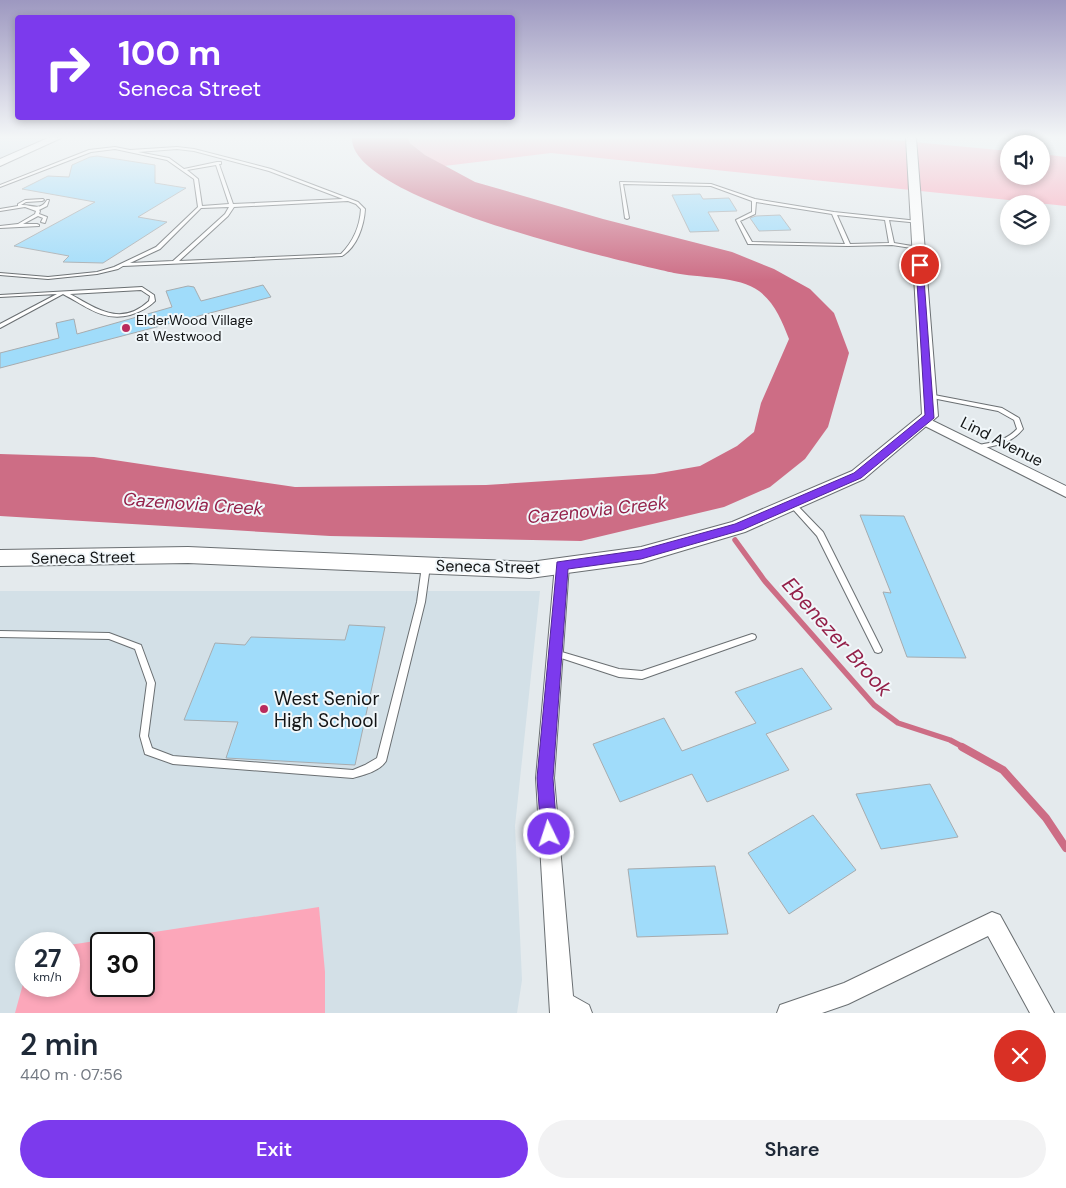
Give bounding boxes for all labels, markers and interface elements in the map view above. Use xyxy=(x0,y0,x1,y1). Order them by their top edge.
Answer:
text: 100 m xyxy=(118,30,221,76)
icon: right xyxy=(35,35,100,100)
text: Seneca Street xyxy=(118,74,261,103)
map controls xyxy=(1000,135,1050,245)
button: sound xyxy=(1000,135,1050,185)
button: layers xyxy=(1000,195,1050,245)
pin xyxy=(899,244,941,286)
icon: arrive xyxy=(906,251,934,279)
place label: ElderWood Village at Westwood xyxy=(136,311,253,345)
marker: ElderWood Village at Westwood xyxy=(120,322,132,334)
street label: Lind Avenue xyxy=(957,412,1047,471)
water label: Cazenovia Creek xyxy=(122,487,265,521)
water label: Cazenovia Creek xyxy=(526,491,669,529)
street label: Seneca Street xyxy=(31,546,135,569)
street label: Seneca Street xyxy=(436,555,540,578)
water label: Ebenezer Brook xyxy=(776,571,898,703)
place label: West Senior High School xyxy=(274,686,379,733)
marker: West Senior High School xyxy=(258,703,270,715)
position arrow xyxy=(522,807,574,859)
speed limit sign: 30 xyxy=(90,932,155,997)
text: 27 xyxy=(34,942,61,975)
text: km/h xyxy=(33,969,62,985)
text: 2 min xyxy=(20,1025,98,1064)
button: close xyxy=(994,1030,1046,1082)
text: 440 m · 07:56 xyxy=(20,1064,123,1085)
button: Exit xyxy=(20,1120,528,1178)
button: Share xyxy=(538,1120,1046,1178)

